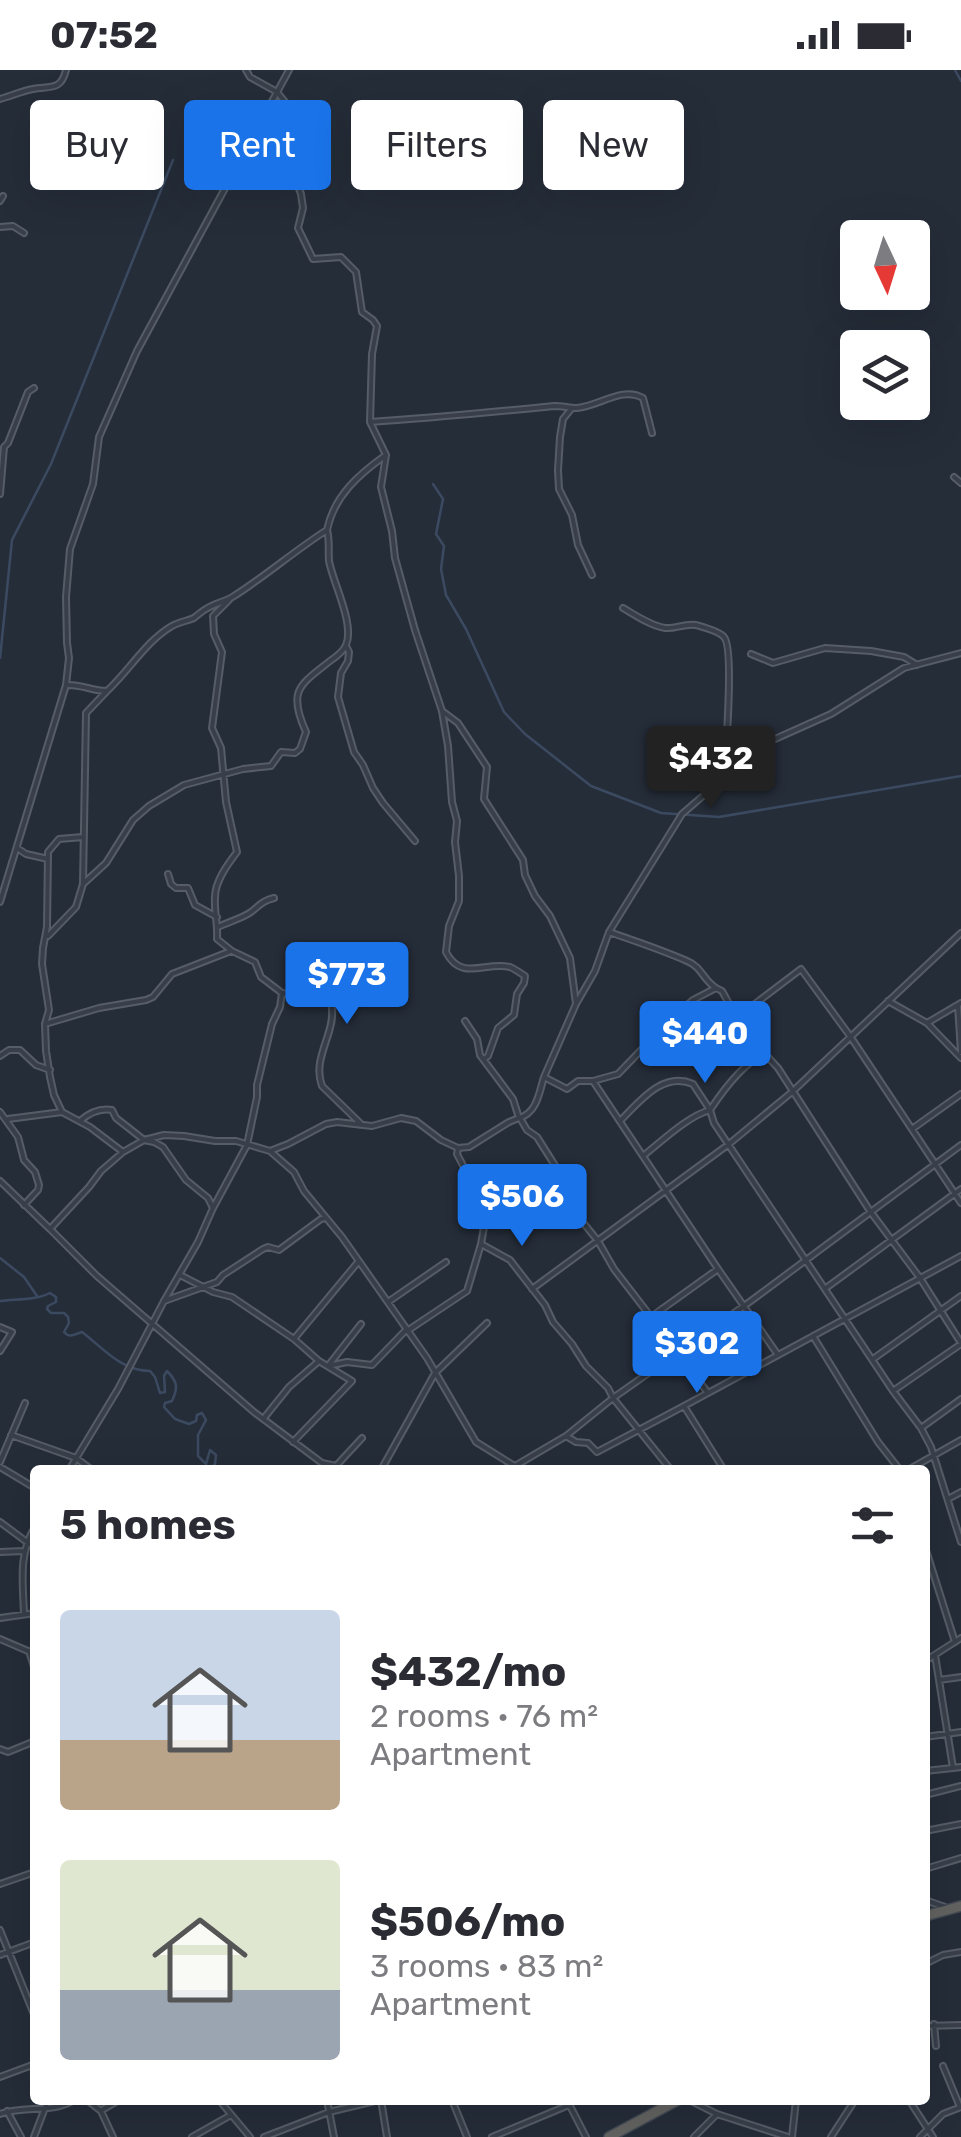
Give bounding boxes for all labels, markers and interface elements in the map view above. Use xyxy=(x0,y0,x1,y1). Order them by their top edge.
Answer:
text: 07:52 xyxy=(50,12,158,58)
chip: Buy xyxy=(30,100,164,190)
chip: Rent xyxy=(184,100,331,190)
chip: Filters xyxy=(351,100,523,190)
chip: New xyxy=(543,100,684,190)
north arrow xyxy=(840,220,930,310)
map controls xyxy=(840,220,930,420)
button: layers xyxy=(840,330,930,420)
pin: $432 xyxy=(652,726,770,811)
text: $432 xyxy=(668,739,754,777)
pin: $773 xyxy=(288,942,406,1027)
text: $773 xyxy=(307,955,387,993)
pin: $440 xyxy=(646,1001,764,1086)
text: $440 xyxy=(662,1014,748,1052)
pin: $506 xyxy=(463,1164,581,1249)
text: $506 xyxy=(480,1177,564,1215)
pin: $302 xyxy=(638,1311,756,1396)
text: $302 xyxy=(654,1324,740,1362)
icon: filters xyxy=(845,1498,900,1553)
text: 5 homes xyxy=(60,1500,236,1550)
text: $432/mo xyxy=(370,1647,567,1697)
icon: home xyxy=(140,1650,260,1770)
text: 2 rooms · 76 m² xyxy=(370,1697,598,1735)
text: Apartment xyxy=(370,1735,531,1773)
text: $506/mo xyxy=(370,1897,565,1947)
icon: home xyxy=(140,1900,260,2020)
text: 3 rooms · 83 m² xyxy=(370,1947,603,1985)
text: Apartment xyxy=(370,1985,531,2023)

